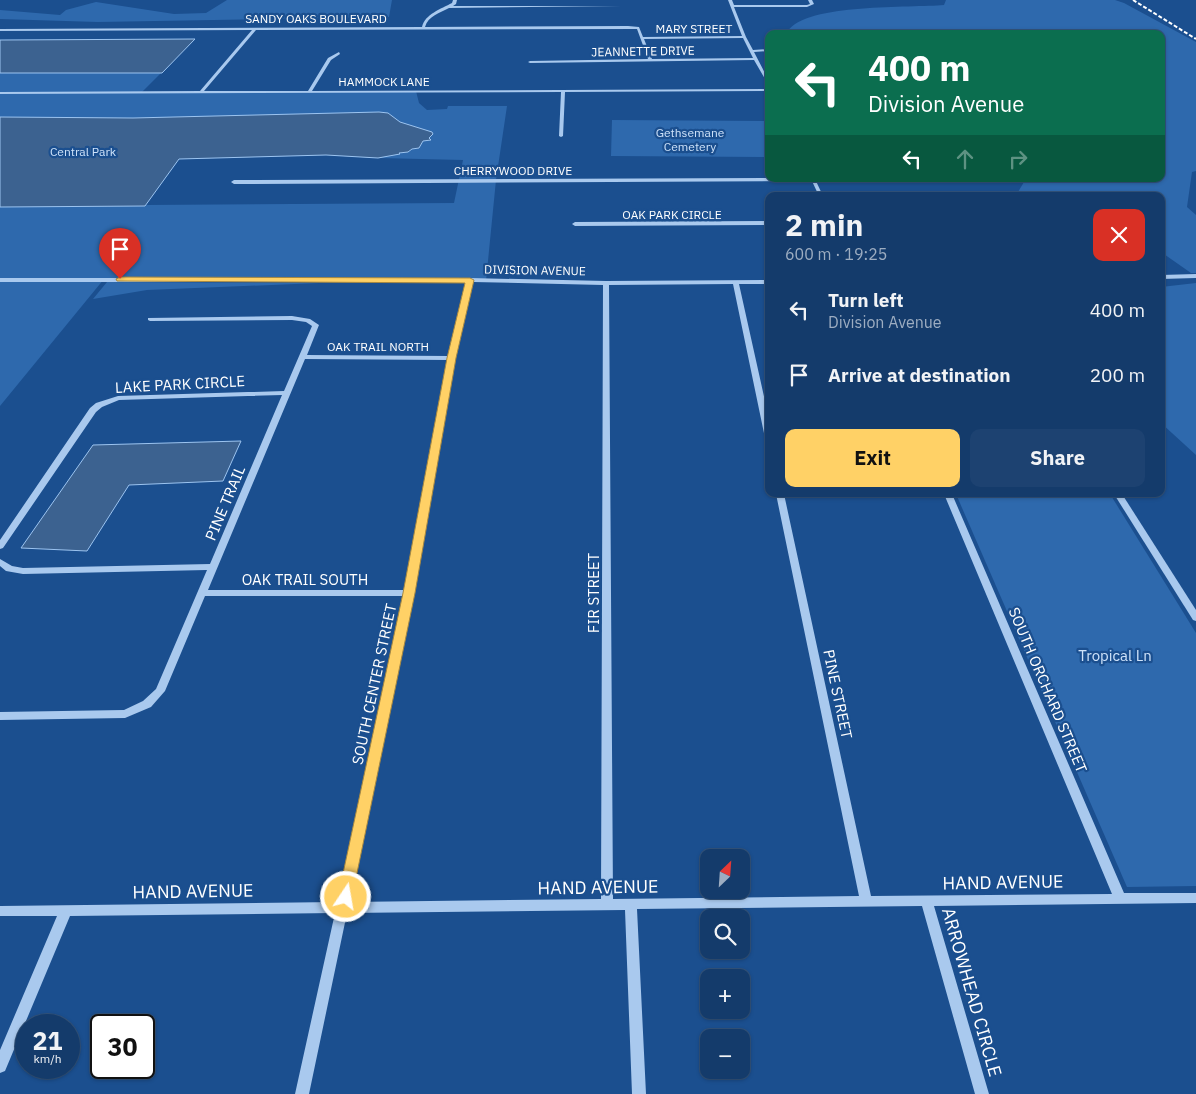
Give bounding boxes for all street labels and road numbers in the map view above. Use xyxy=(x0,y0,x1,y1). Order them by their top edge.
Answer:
street label: SANDY OAKS BOULEVARD xyxy=(245,11,387,26)
street label: MARY STREET xyxy=(656,21,733,36)
street label: JEANNETTE DRIVE xyxy=(591,43,695,59)
street label: HAMMOCK LANE xyxy=(338,74,430,89)
street label: CHERRYWOOD DRIVE xyxy=(454,163,572,178)
street label: OAK PARK CIRCLE xyxy=(622,207,722,222)
street label: DIVISION AVENUE xyxy=(484,262,586,278)
street label: OAK TRAIL NORTH xyxy=(327,339,429,354)
street label: LAKE PARK CIRCLE xyxy=(114,371,246,397)
street label: PINE TRAIL xyxy=(201,462,249,543)
street label: FIR STREET xyxy=(584,552,603,633)
street label: OAK TRAIL SOUTH xyxy=(242,570,368,589)
street label: SOUTH CENTER STREET xyxy=(348,601,400,766)
street label: SOUTH ORCHARD STREET xyxy=(1005,604,1092,776)
street label: PINE STREET xyxy=(819,648,857,741)
street label: HAND AVENUE xyxy=(942,869,1064,895)
street label: HAND AVENUE xyxy=(537,874,659,900)
street label: HAND AVENUE xyxy=(132,878,254,904)
street label: ARROWHEAD CIRCLE xyxy=(937,905,1007,1079)

